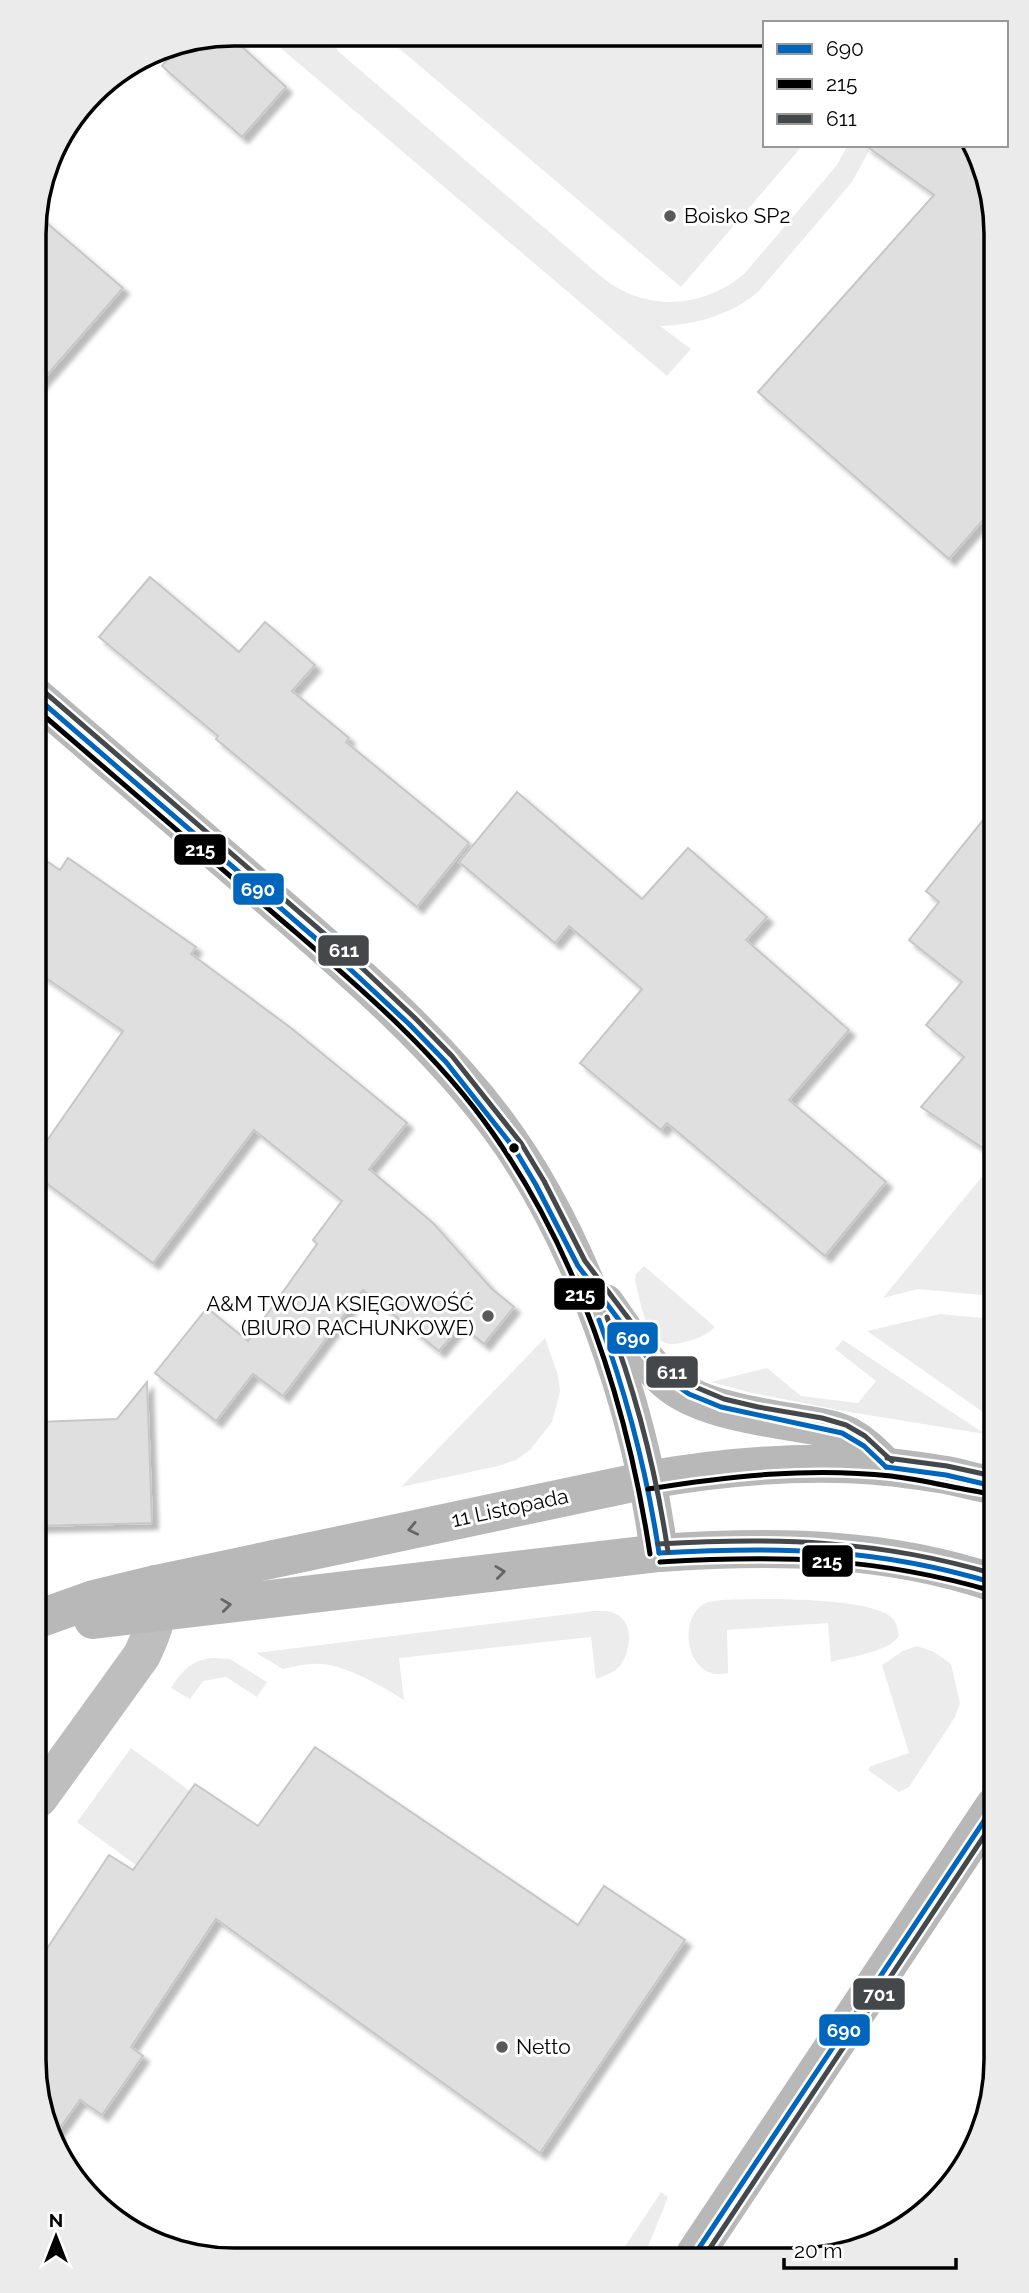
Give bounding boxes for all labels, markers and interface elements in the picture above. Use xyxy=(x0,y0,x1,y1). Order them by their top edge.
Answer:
legend xyxy=(763,21,1008,147)
text: 690 xyxy=(826,36,864,61)
text: 215 xyxy=(826,71,857,96)
text: 611 xyxy=(826,106,857,131)
place label: Boisko SP2 xyxy=(684,203,790,228)
marker: Boisko SP2 xyxy=(662,208,678,224)
line badge: 215 xyxy=(173,833,227,866)
text: 215 xyxy=(185,838,215,860)
line badge: 690 xyxy=(232,872,285,906)
text: 690 xyxy=(241,878,275,900)
line badge: 611 xyxy=(317,934,370,967)
text: 611 xyxy=(329,939,359,961)
unlabelled marker xyxy=(507,1141,521,1155)
line badge: 215 xyxy=(553,1277,606,1311)
text: 215 xyxy=(565,1283,595,1305)
place label: A&M TWOJA KSIĘGOWOŚĆ (BIURO RACHUNKOWE) xyxy=(206,1291,474,1340)
marker: A&M TWOJA KSIĘGOWOŚĆ (BIURO RACHUNKOWE) xyxy=(480,1308,496,1324)
line badge: 690 xyxy=(606,1321,659,1355)
text: 690 xyxy=(616,1327,650,1349)
line badge: 611 xyxy=(645,1355,699,1389)
text: 611 xyxy=(657,1361,687,1383)
street label: 11 Listopada xyxy=(449,1483,570,1532)
one-way arrow xyxy=(407,1520,419,1535)
line badge: 215 xyxy=(801,1544,854,1578)
text: 215 xyxy=(812,1550,842,1572)
one-way arrow xyxy=(495,1565,506,1580)
one-way arrow xyxy=(220,1597,232,1612)
line badge: 701 xyxy=(852,1977,906,2011)
text: 701 xyxy=(863,1983,895,2005)
line badge: 690 xyxy=(818,2013,871,2047)
text: 690 xyxy=(827,2019,861,2041)
place label: Netto xyxy=(516,2034,571,2059)
marker: Netto xyxy=(494,2039,510,2055)
north arrow xyxy=(21,2202,91,2272)
text: N xyxy=(49,2209,63,2231)
scale bar xyxy=(784,2226,956,2270)
text: 20 m xyxy=(794,2238,842,2263)

